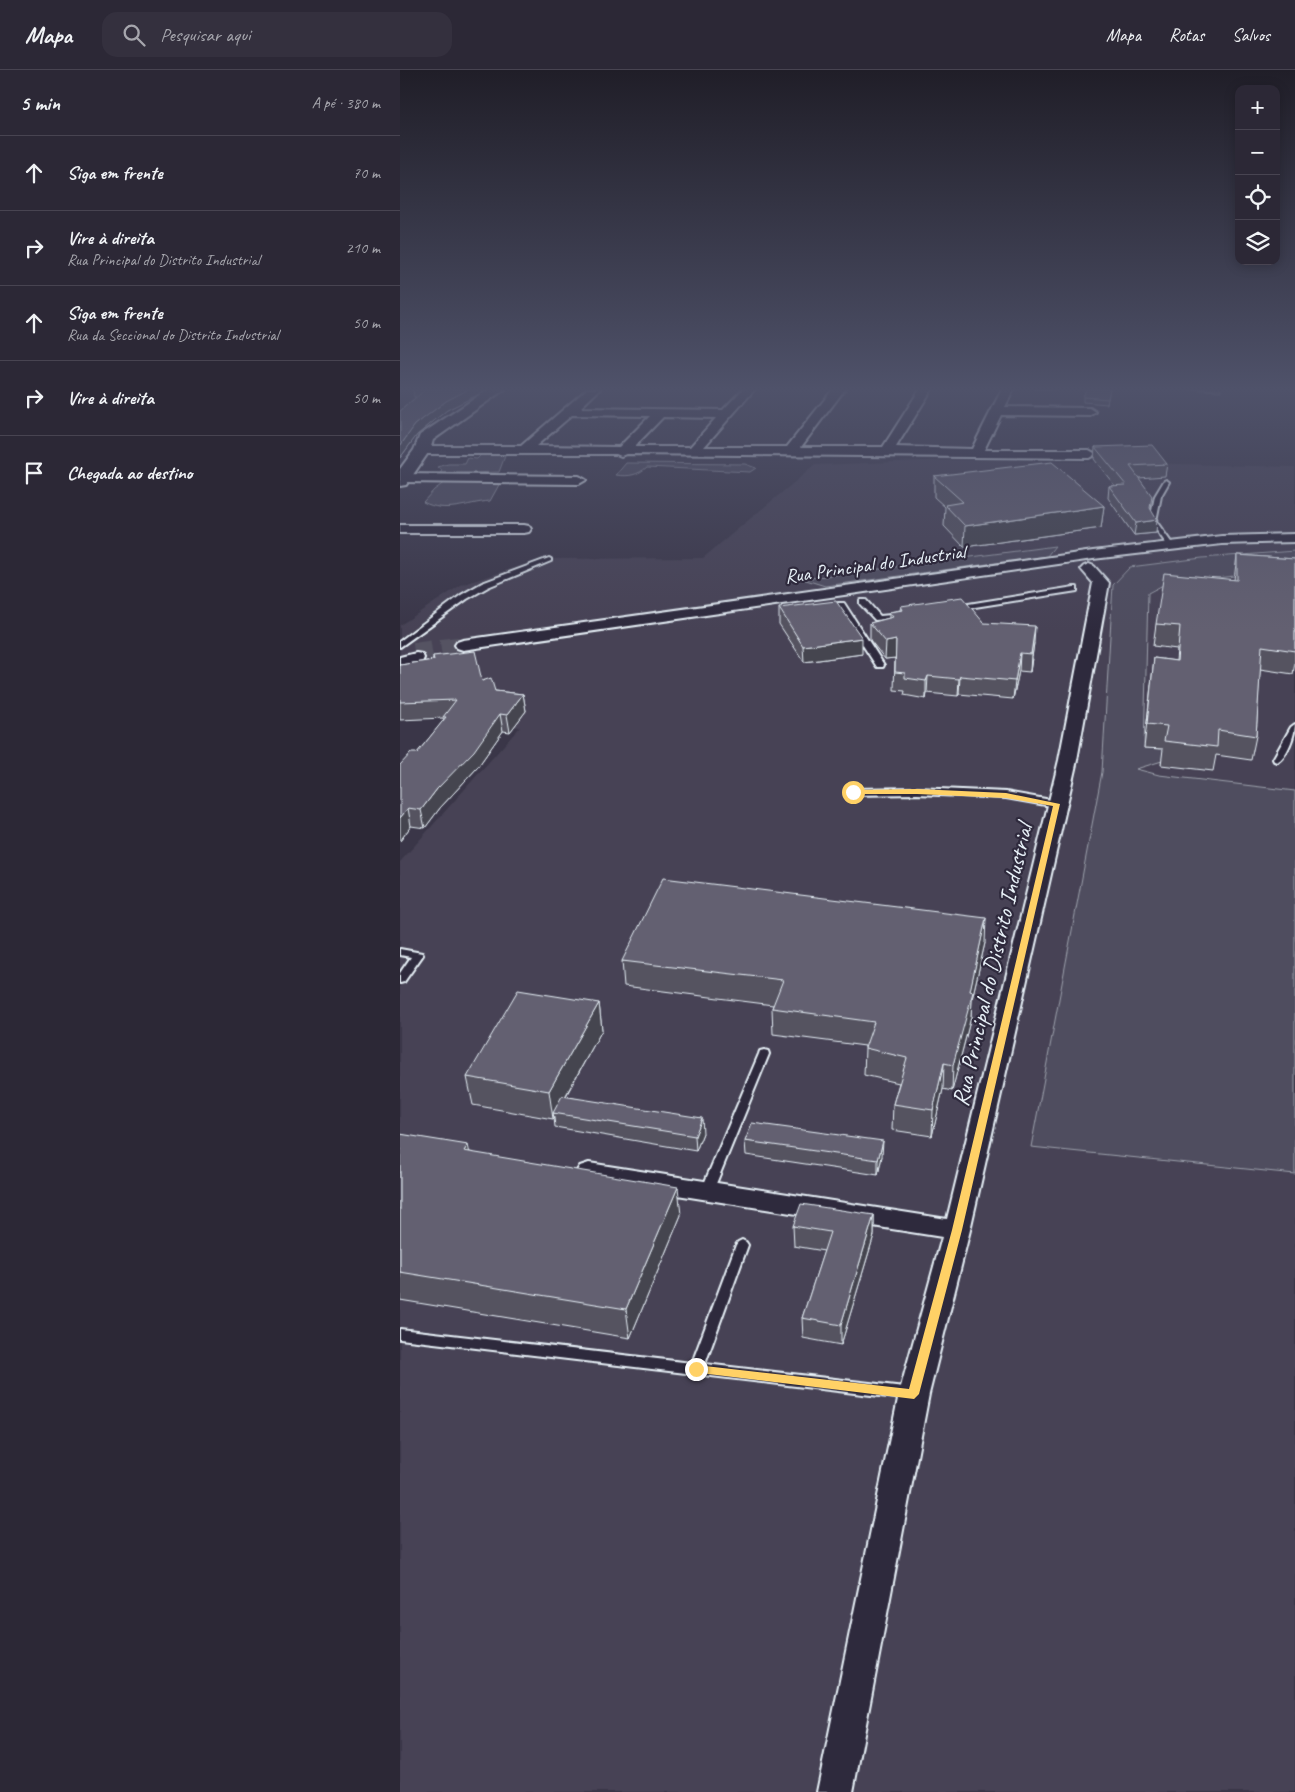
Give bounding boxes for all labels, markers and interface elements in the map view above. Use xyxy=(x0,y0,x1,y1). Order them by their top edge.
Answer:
search box xyxy=(102,12,452,57)
text: Mapa xyxy=(25,20,72,50)
icon: search xyxy=(120,21,148,49)
text: Pesquisar aqui xyxy=(160,23,251,47)
text: Mapa xyxy=(1106,24,1141,46)
text: Rotas xyxy=(1169,24,1204,46)
text: Salvos xyxy=(1232,24,1270,46)
map controls xyxy=(1235,85,1280,265)
button: + xyxy=(1235,85,1280,130)
text: 5 min xyxy=(20,90,60,116)
text: A pé · 380 m xyxy=(312,93,380,113)
button: − xyxy=(1235,130,1280,175)
icon: ahead xyxy=(20,159,48,187)
text: Siga em frente xyxy=(67,161,163,185)
text: 70 m xyxy=(353,163,380,183)
button: locate xyxy=(1235,175,1280,220)
button: layers xyxy=(1235,220,1280,265)
text: Vire à direita xyxy=(67,226,154,250)
icon: right xyxy=(20,234,48,262)
text: 210 m xyxy=(346,238,380,258)
text: Rua Principal do Distrito Industrial xyxy=(67,250,260,270)
text: Siga em frente xyxy=(67,301,163,325)
icon: ahead xyxy=(20,309,48,337)
text: 50 m xyxy=(353,313,380,333)
text: Rua da Seccional do Distrito Industrial xyxy=(67,325,279,345)
icon: right xyxy=(20,384,48,412)
text: Vire à direita xyxy=(67,386,154,410)
text: 50 m xyxy=(353,388,380,408)
icon: arrive xyxy=(20,459,48,487)
text: Chegada ao destino xyxy=(67,461,193,485)
street label: Rua Principal do Industrial xyxy=(783,538,971,589)
route start xyxy=(842,781,865,804)
street label: Rua Principal do Distrito Industrial xyxy=(945,817,1040,1109)
route end xyxy=(685,1358,708,1381)

